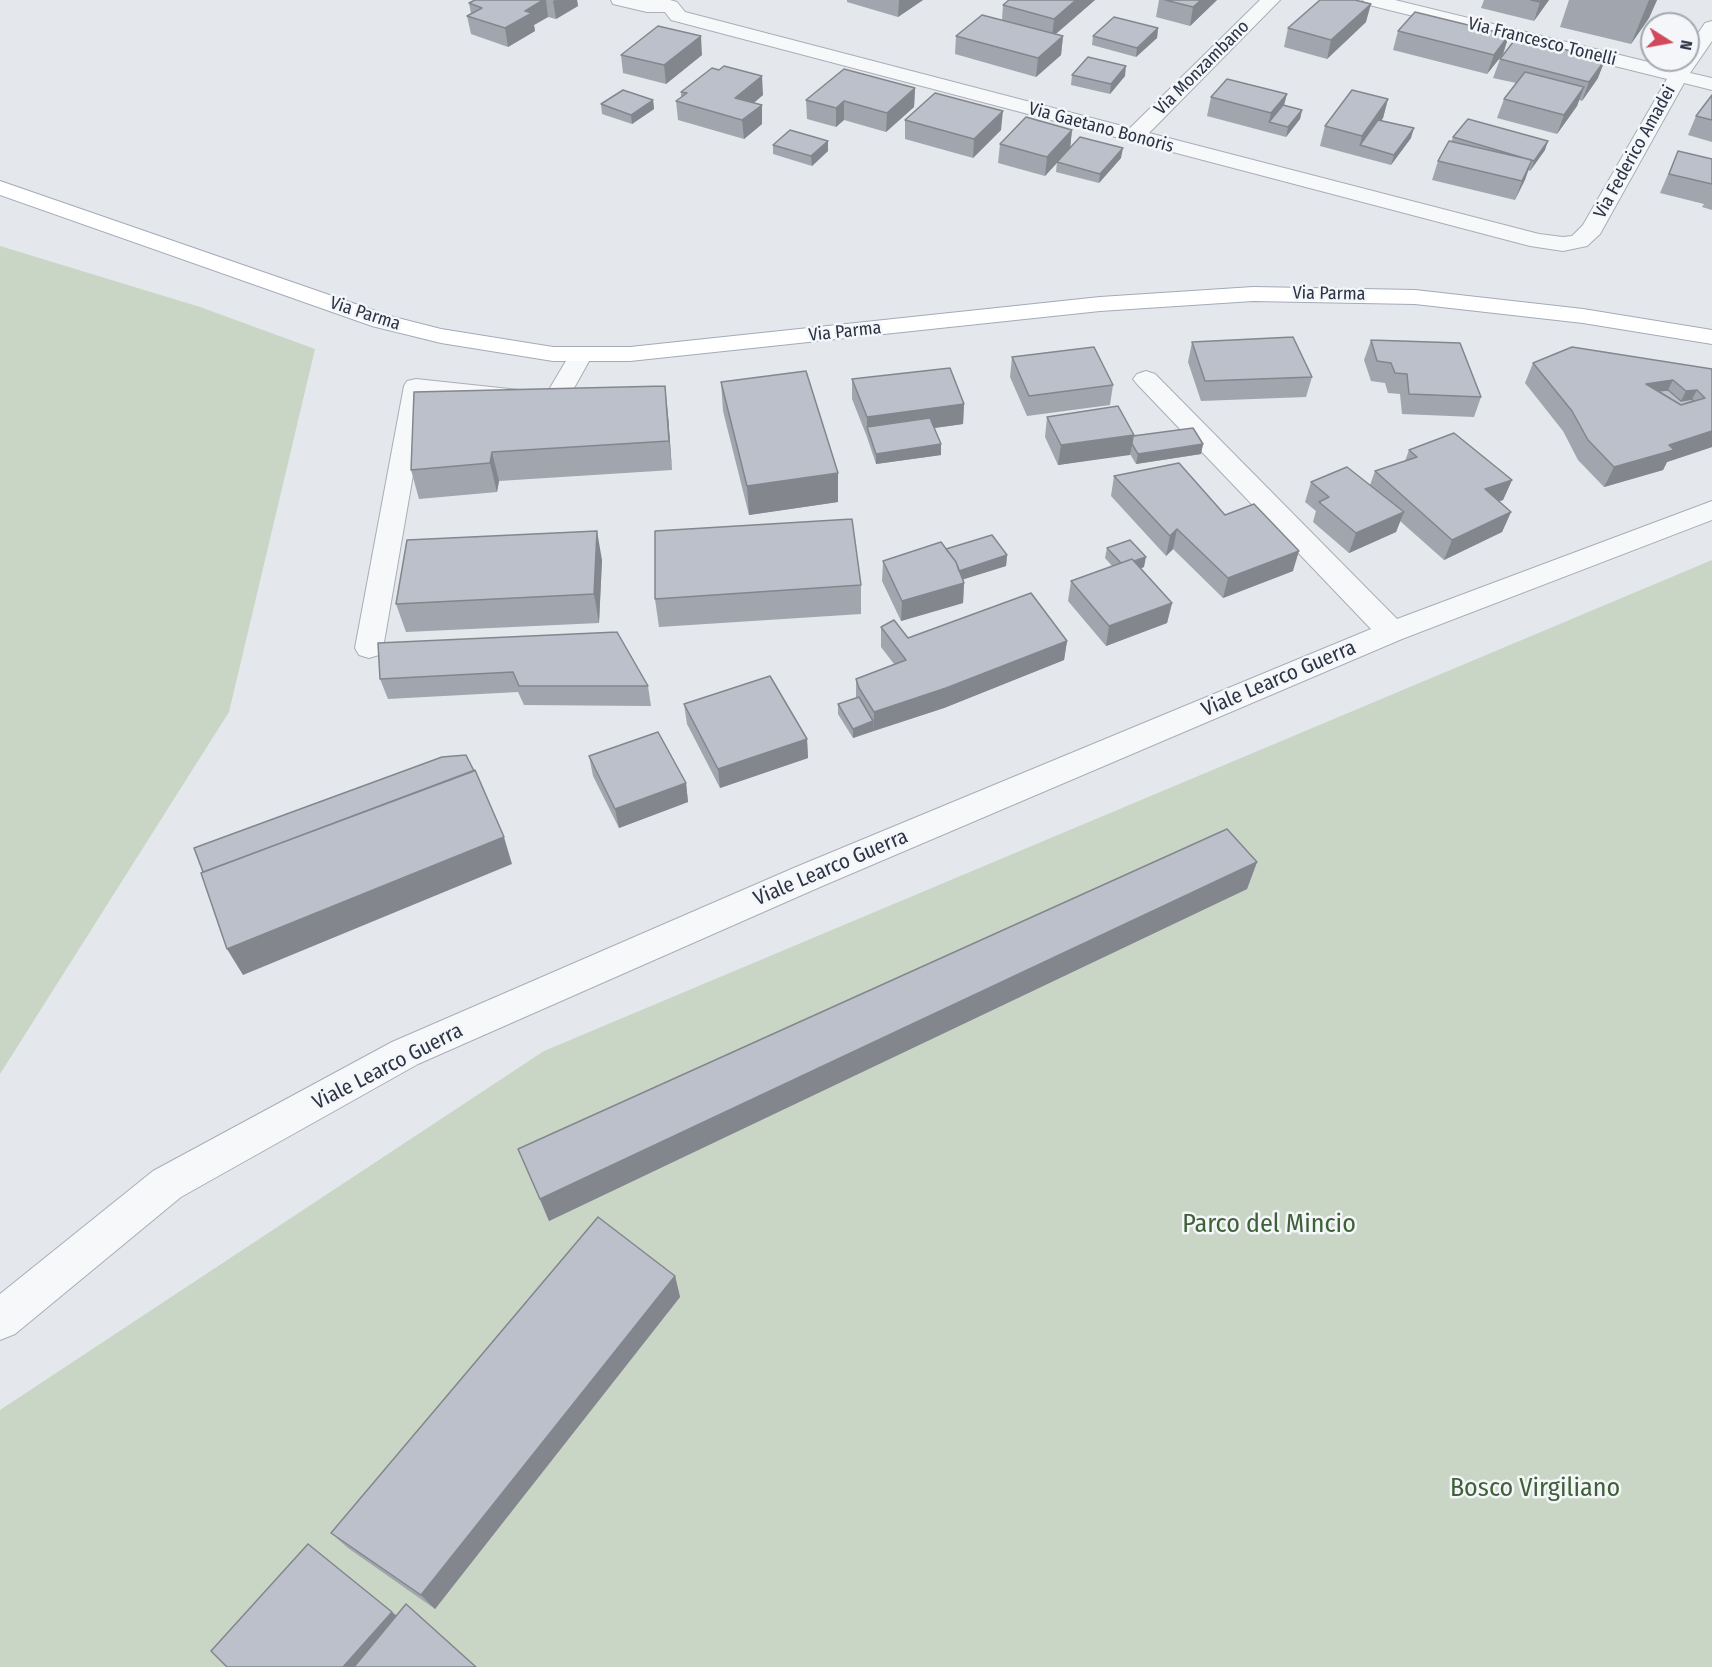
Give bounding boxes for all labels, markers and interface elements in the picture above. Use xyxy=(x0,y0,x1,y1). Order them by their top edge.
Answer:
north arrow xyxy=(1640,12,1700,72)
street label: Via Francesco Tonelli xyxy=(1466,13,1618,71)
street label: Via Monzambano xyxy=(1150,16,1254,120)
text: N xyxy=(1676,39,1696,52)
street label: Via Federico Amadei xyxy=(1590,82,1680,222)
street label: Via Gaetano Bonoris xyxy=(1026,98,1176,158)
street label: Via Parma xyxy=(1292,283,1366,305)
street label: Via Parma xyxy=(327,292,403,336)
street label: Via Parma xyxy=(808,317,882,347)
street label: Viale Learco Guerra xyxy=(1198,635,1360,723)
street label: Viale Learco Guerra xyxy=(750,824,912,912)
street label: Viale Learco Guerra xyxy=(309,1018,467,1116)
park label: Parco del Mincio xyxy=(1182,1209,1356,1241)
park label: Bosco Virgiliano xyxy=(1450,1473,1620,1505)

